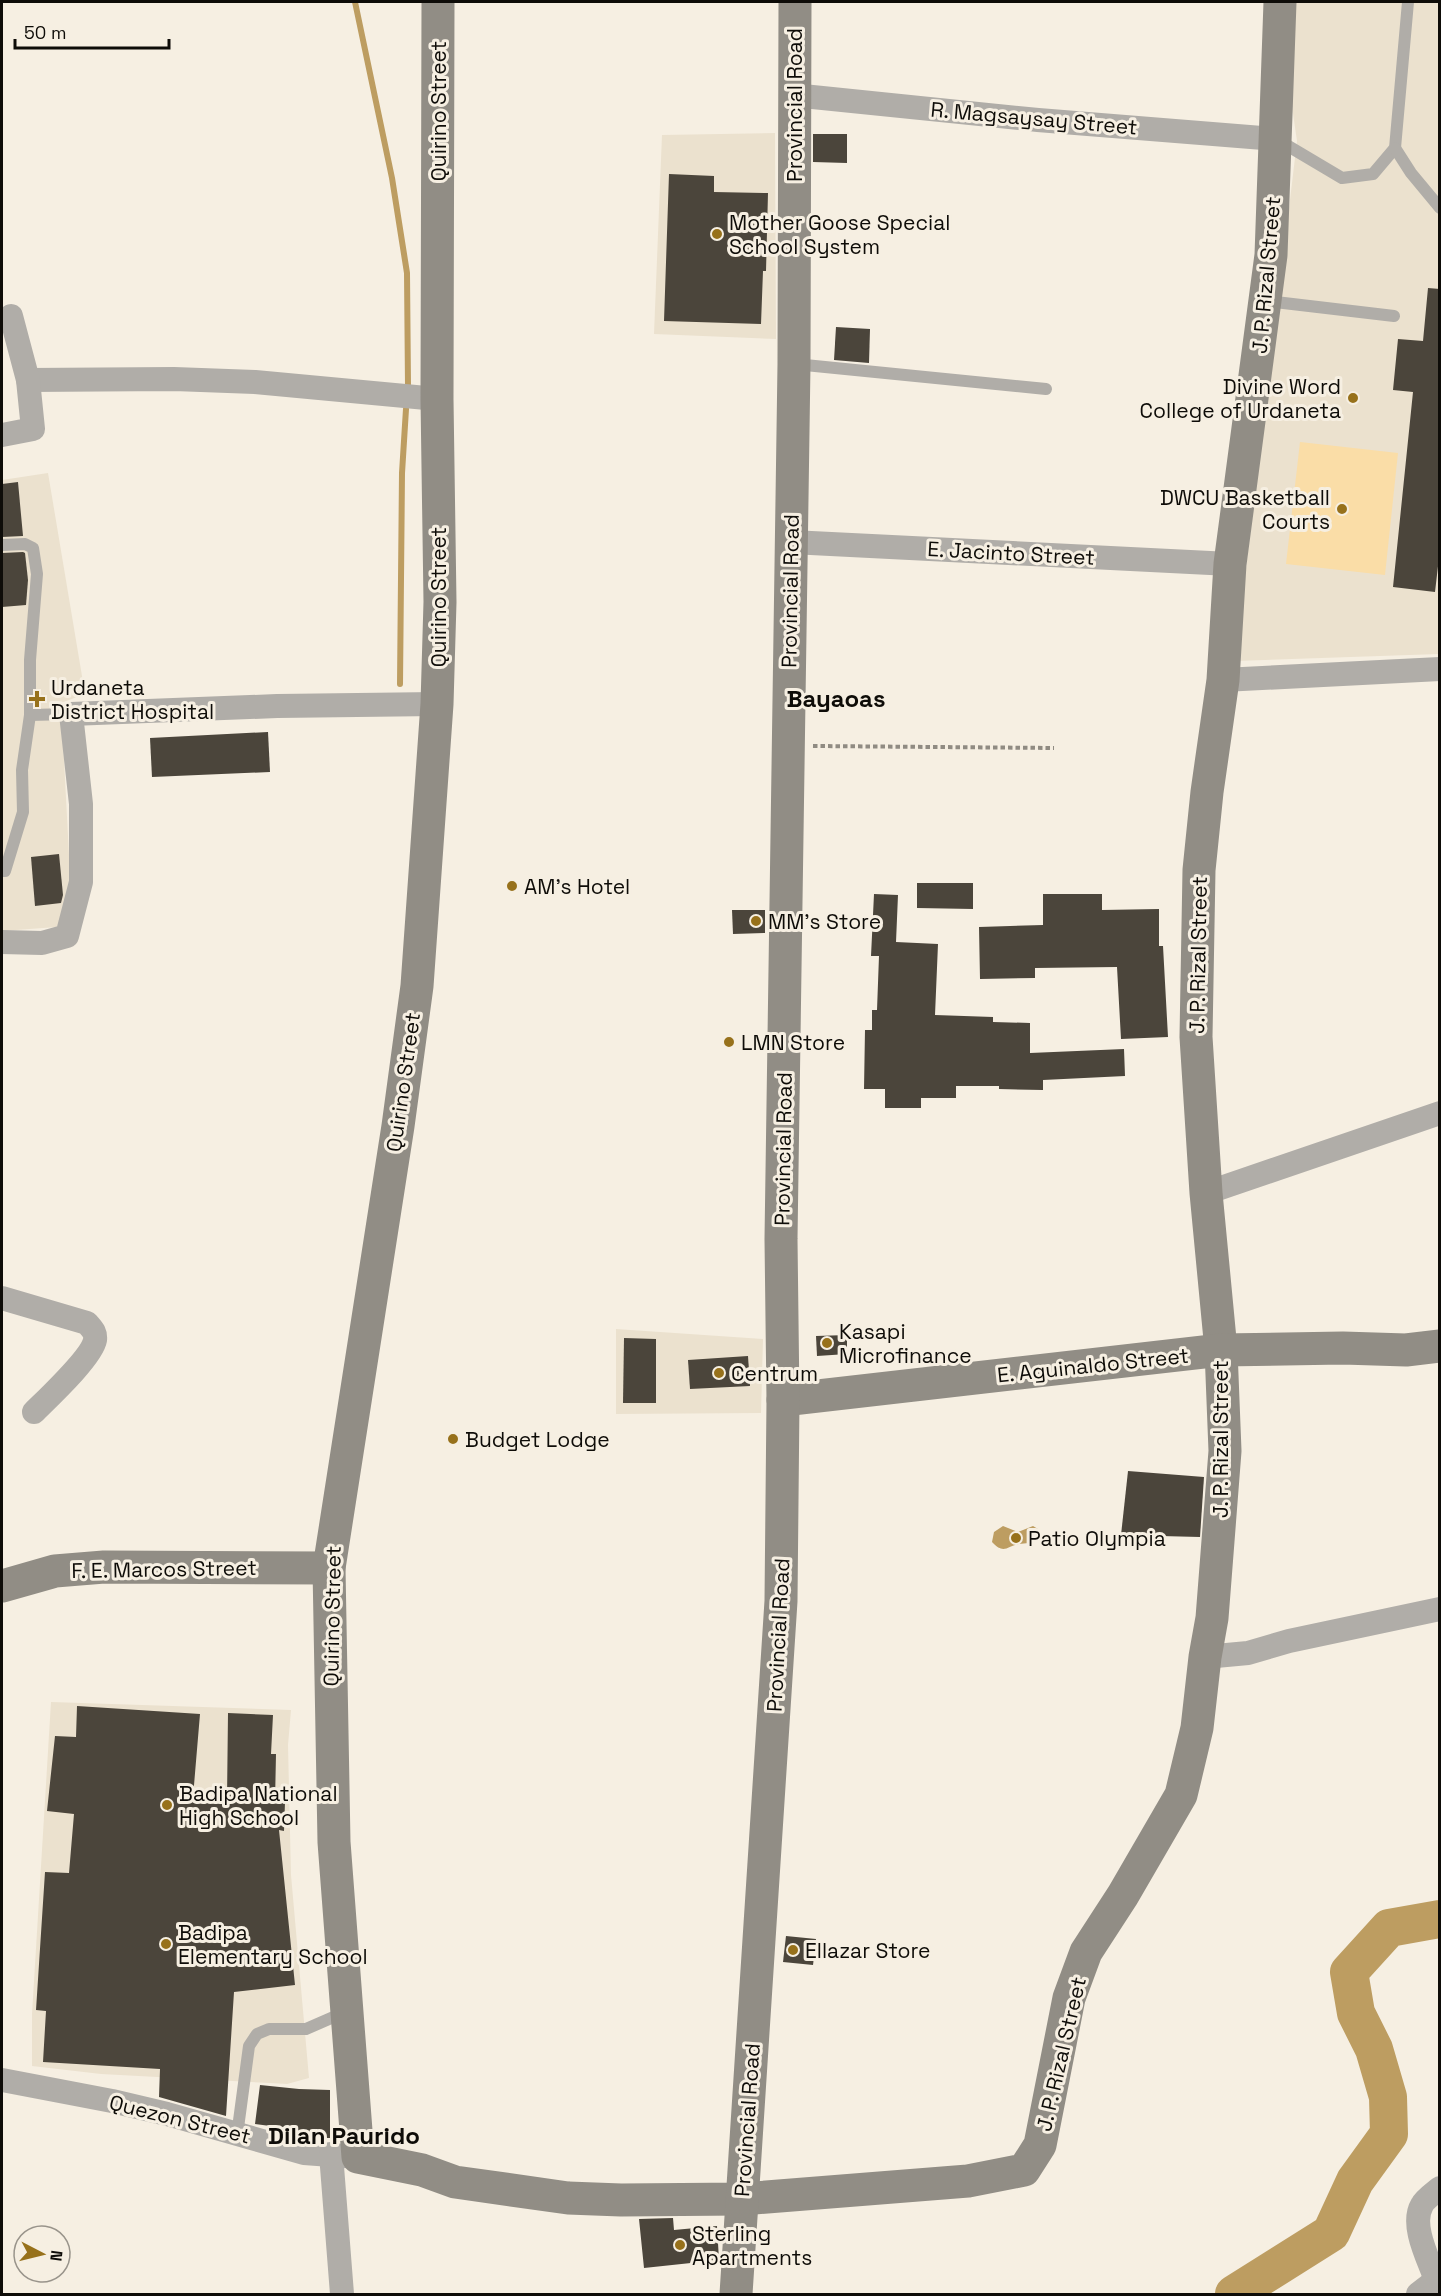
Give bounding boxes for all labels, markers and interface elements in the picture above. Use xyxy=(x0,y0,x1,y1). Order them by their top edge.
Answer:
scale bar xyxy=(15,12,170,50)
text: 50 m xyxy=(24,21,66,44)
street label: Provincial Road xyxy=(781,28,808,182)
street label: Quirino Street xyxy=(425,41,452,181)
street label: R. Magsaysay Street xyxy=(929,96,1139,140)
street label: J. P. Rizal Street xyxy=(1246,195,1286,355)
place label: Mother Goose Special School System xyxy=(729,209,950,260)
marker: Mother Goose Special School System xyxy=(710,227,724,241)
place label: Divine Word College of Urdaneta xyxy=(1140,373,1341,424)
marker: Divine Word College of Urdaneta xyxy=(1346,391,1360,405)
place label: DWCU Basketball Courts xyxy=(1160,484,1330,535)
marker: DWCU Basketball Courts xyxy=(1335,502,1349,516)
street label: Provincial Road xyxy=(775,514,805,668)
street label: Quirino Street xyxy=(425,527,452,667)
street label: E. Jacinto Street xyxy=(927,535,1095,571)
place label: Urdaneta District Hospital xyxy=(51,674,214,725)
district label: Bayaoas xyxy=(787,683,885,714)
marker: Urdaneta District Hospital xyxy=(28,690,46,708)
place label: AM's Hotel xyxy=(524,873,630,900)
street label: J. P. Rizal Street xyxy=(1183,876,1213,1034)
marker: AM's Hotel xyxy=(505,879,519,893)
place label: MM's Store xyxy=(768,908,881,935)
marker: MM's Store xyxy=(749,914,763,928)
street label: Quirino Street xyxy=(380,1011,426,1153)
place label: LMN Store xyxy=(741,1029,845,1056)
marker: LMN Store xyxy=(722,1035,736,1049)
street label: Provincial Road xyxy=(768,1072,798,1226)
place label: Kasapi Microfinance xyxy=(839,1318,972,1369)
marker: Kasapi Microfinance xyxy=(820,1336,834,1350)
street label: E. Aguinaldo Street xyxy=(996,1342,1190,1388)
place label: Centrum xyxy=(731,1360,818,1387)
street label: J. P. Rizal Street xyxy=(1207,1360,1234,1518)
marker: Centrum xyxy=(712,1366,726,1380)
place label: Budget Lodge xyxy=(465,1426,610,1453)
marker: Budget Lodge xyxy=(446,1432,460,1446)
place label: Patio Olympia xyxy=(1028,1525,1166,1552)
marker: Patio Olympia xyxy=(1009,1531,1023,1545)
street label: Quirino Street xyxy=(317,1546,347,1686)
street label: F. E. Marcos Street xyxy=(71,1554,257,1584)
street label: Provincial Road xyxy=(760,1557,796,1713)
place label: Badipa National High School xyxy=(179,1780,338,1831)
marker: Badipa National High School xyxy=(160,1798,174,1812)
place label: Badipa Elementary School xyxy=(178,1919,368,1970)
marker: Badipa Elementary School xyxy=(159,1937,173,1951)
place label: Ellazar Store xyxy=(805,1937,931,1964)
marker: Ellazar Store xyxy=(786,1943,800,1957)
street label: J. P. Rizal Street xyxy=(1030,1974,1092,2134)
street label: Provincial Road xyxy=(728,2042,766,2198)
street label: Quezon Street xyxy=(106,2088,254,2150)
district label: Dilan Paurido xyxy=(268,2120,420,2151)
place label: Sterling Apartments xyxy=(692,2220,812,2271)
north arrow xyxy=(12,2224,72,2284)
marker: Sterling Apartments xyxy=(673,2238,687,2252)
text: N xyxy=(45,2249,67,2262)

